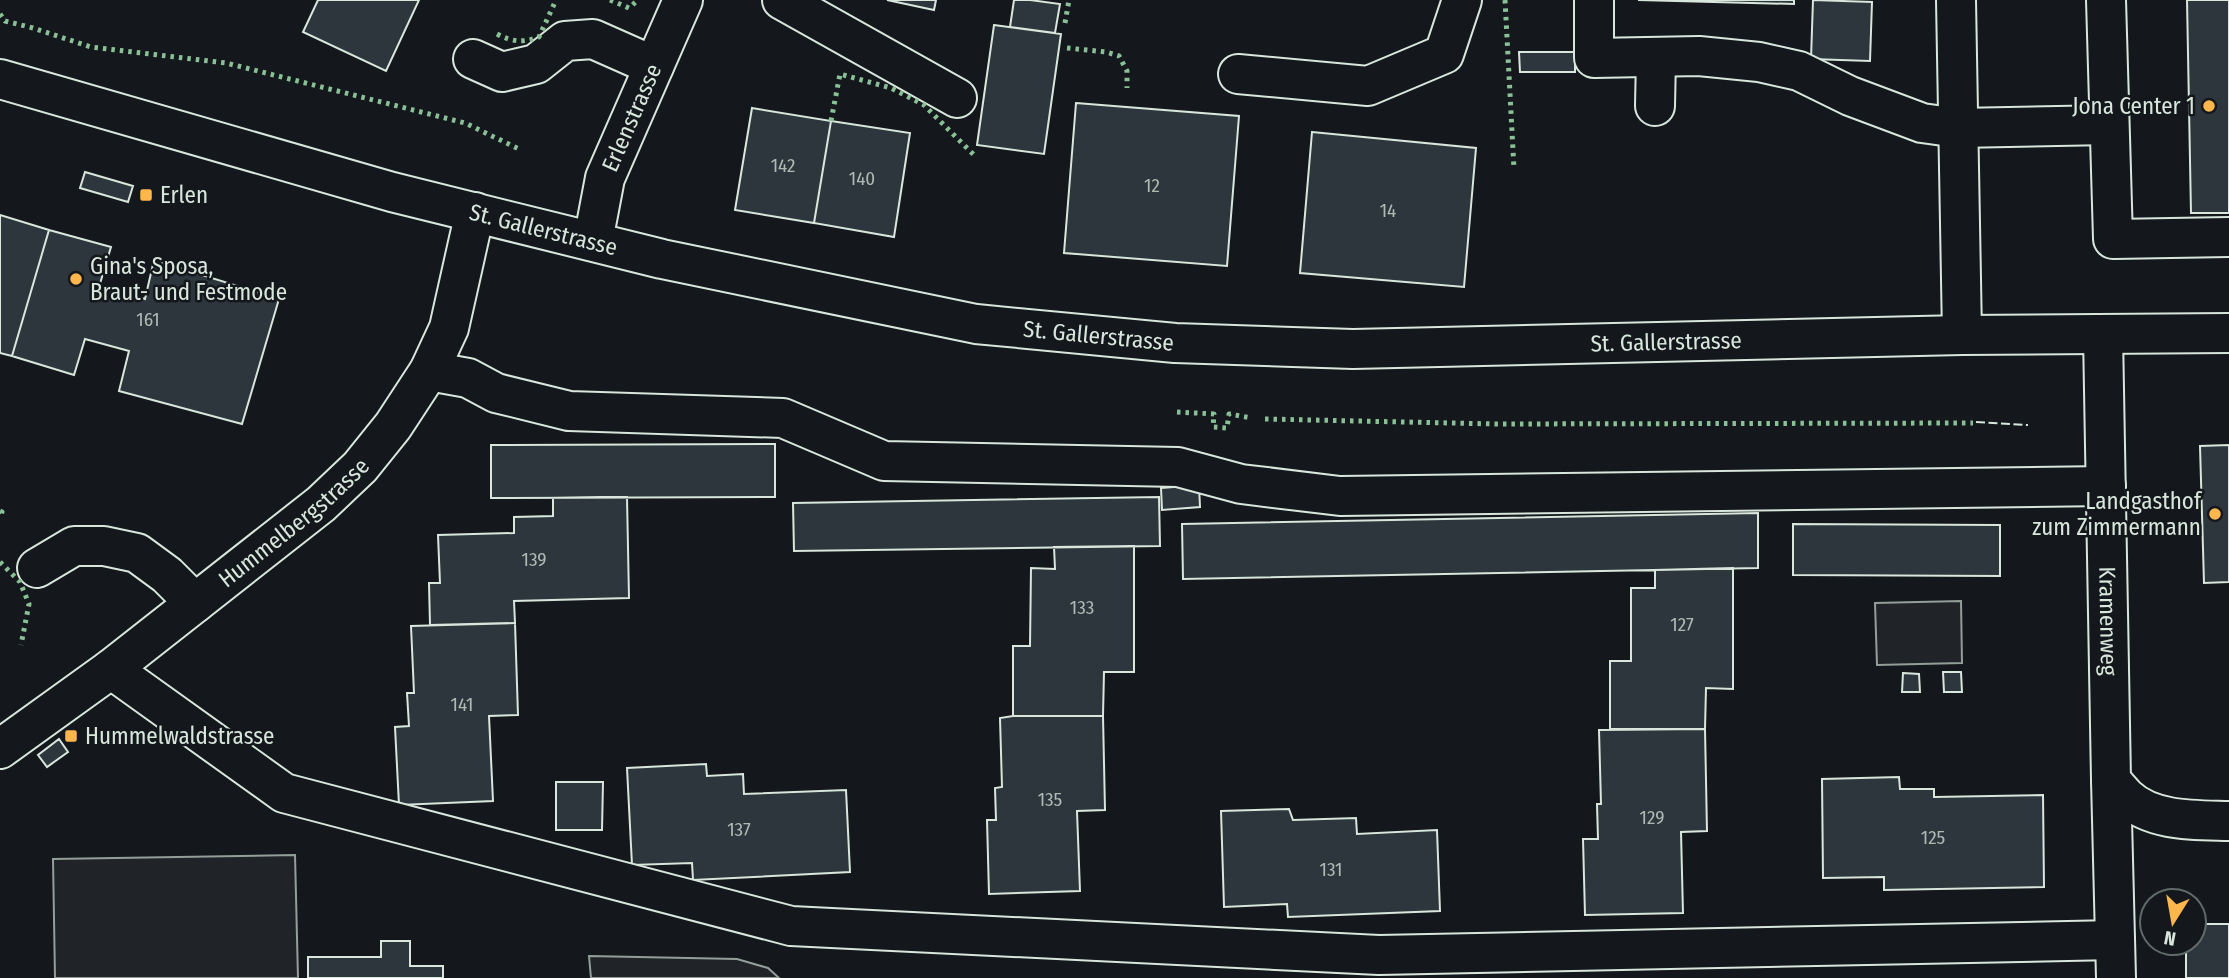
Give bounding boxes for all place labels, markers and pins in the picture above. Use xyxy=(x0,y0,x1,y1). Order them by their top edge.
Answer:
place label: Jona Center 1 xyxy=(2072,92,2195,120)
marker: Jona Center 1 xyxy=(2201,98,2217,114)
place label: Erlen xyxy=(160,181,208,209)
marker: Erlen xyxy=(138,187,154,203)
place label: Gina's Sposa, Braut- und Festmode xyxy=(90,252,287,306)
marker: Gina's Sposa, Braut- und Festmode xyxy=(68,271,84,287)
place label: Landgasthof zum Zimmermann xyxy=(2032,487,2203,541)
marker: Landgasthof zum Zimmermann xyxy=(2207,506,2223,522)
place label: Hummelwaldstrasse xyxy=(85,722,274,750)
marker: Hummelwaldstrasse xyxy=(63,728,79,744)

